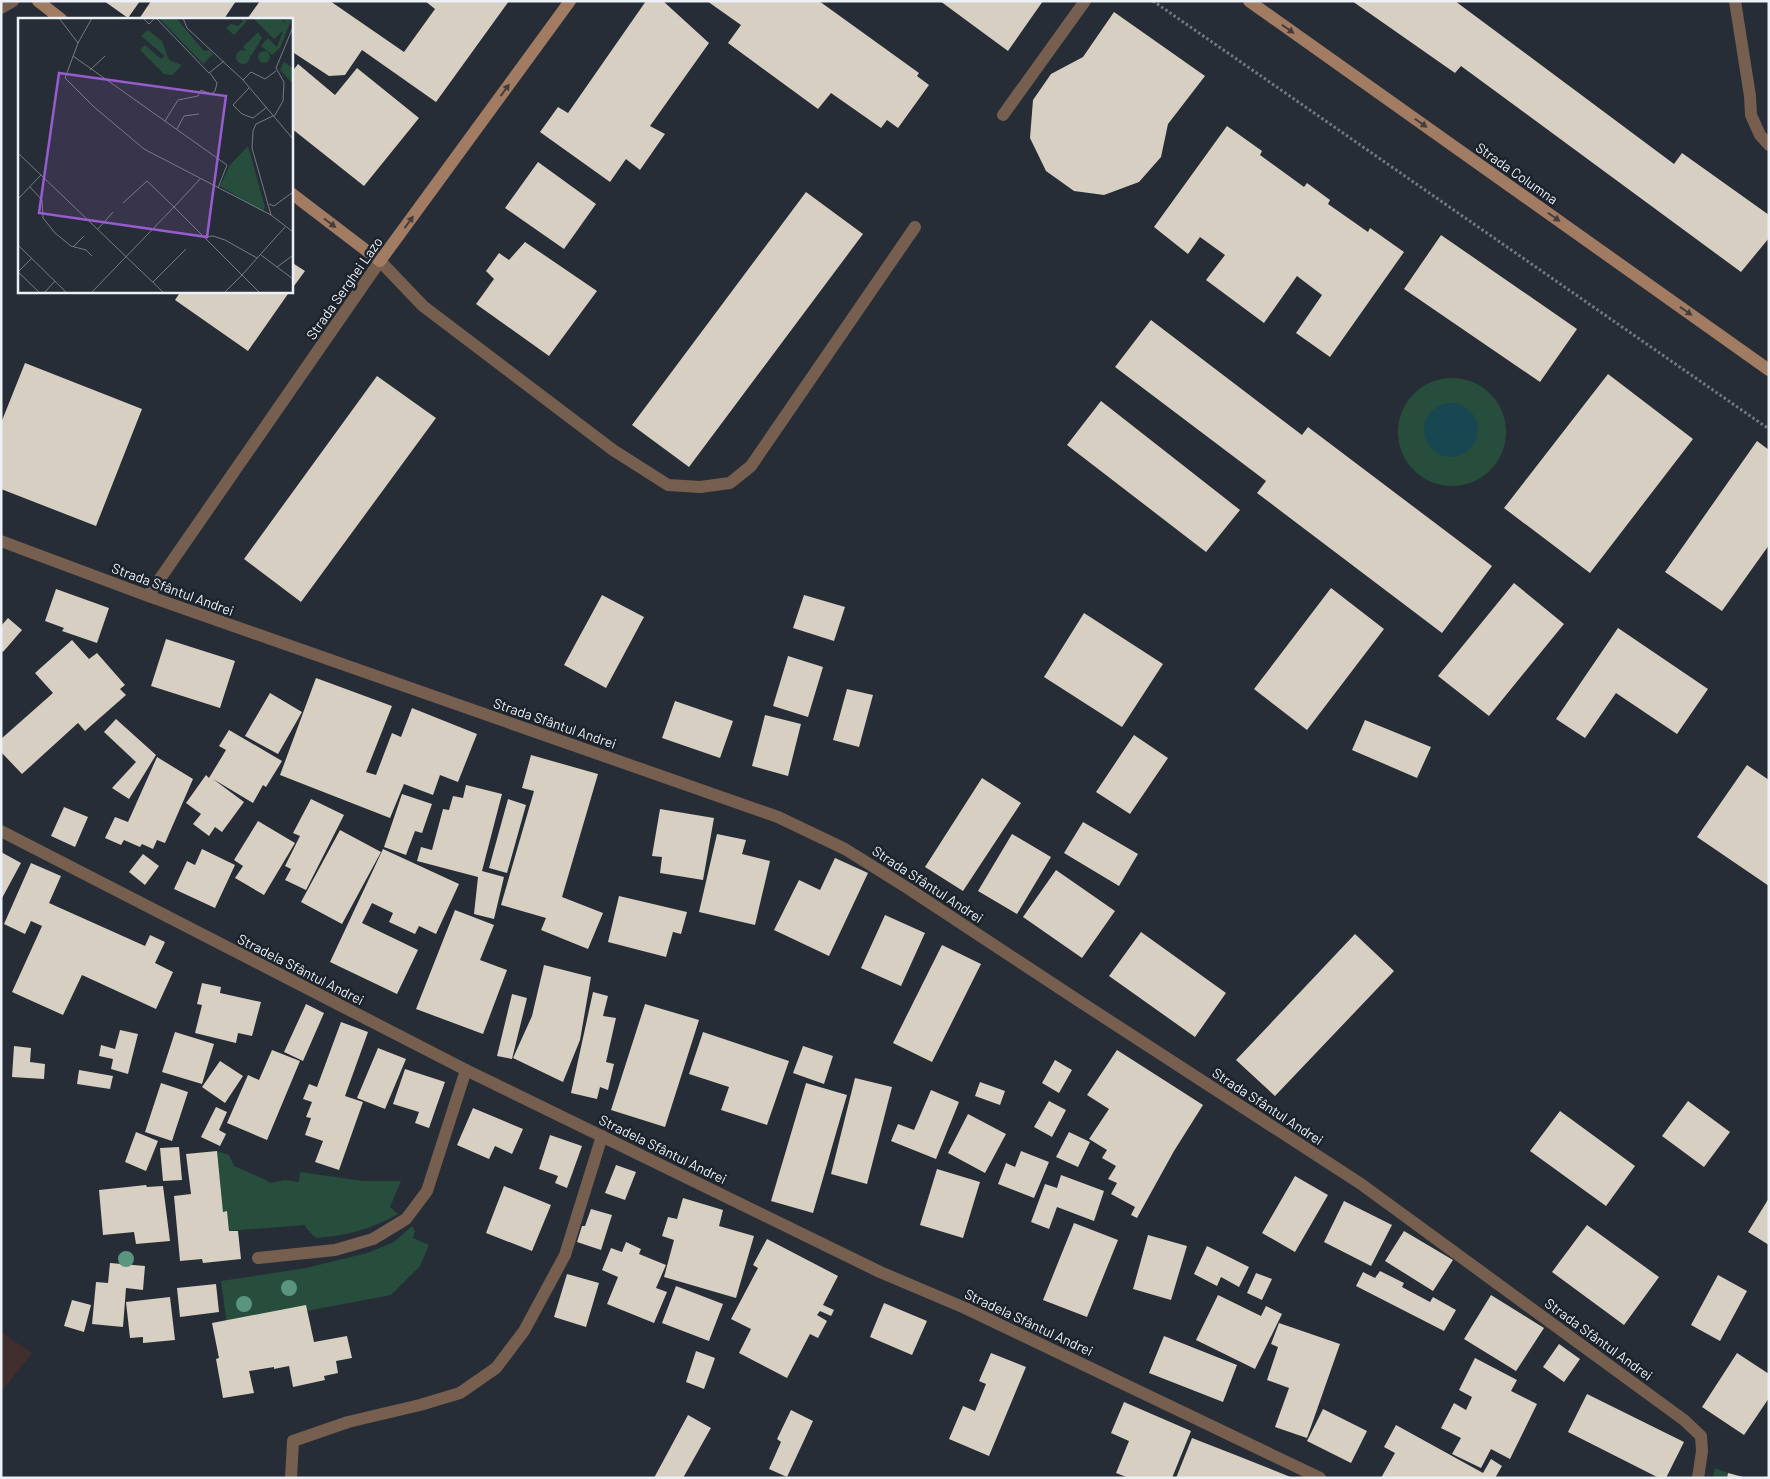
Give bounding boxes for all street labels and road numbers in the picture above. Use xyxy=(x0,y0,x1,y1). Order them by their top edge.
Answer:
street label: Strada Columna xyxy=(1473,138,1561,208)
street label: Strada Serghei Lazo xyxy=(302,233,386,343)
street label: Strada Sfântul Andrei xyxy=(109,559,237,619)
street label: Strada Sfântul Andrei xyxy=(491,694,619,752)
street label: Strada Sfântul Andrei xyxy=(869,842,987,926)
street label: Stradela Sfântul Andrei xyxy=(235,930,367,1008)
street label: Strada Sfântul Andrei xyxy=(1209,1064,1327,1148)
street label: Stradela Sfântul Andrei xyxy=(597,1111,729,1187)
street label: Stradela Sfântul Andrei xyxy=(962,1285,1096,1359)
street label: Strada Sfântul Andrei xyxy=(1542,1294,1656,1384)

